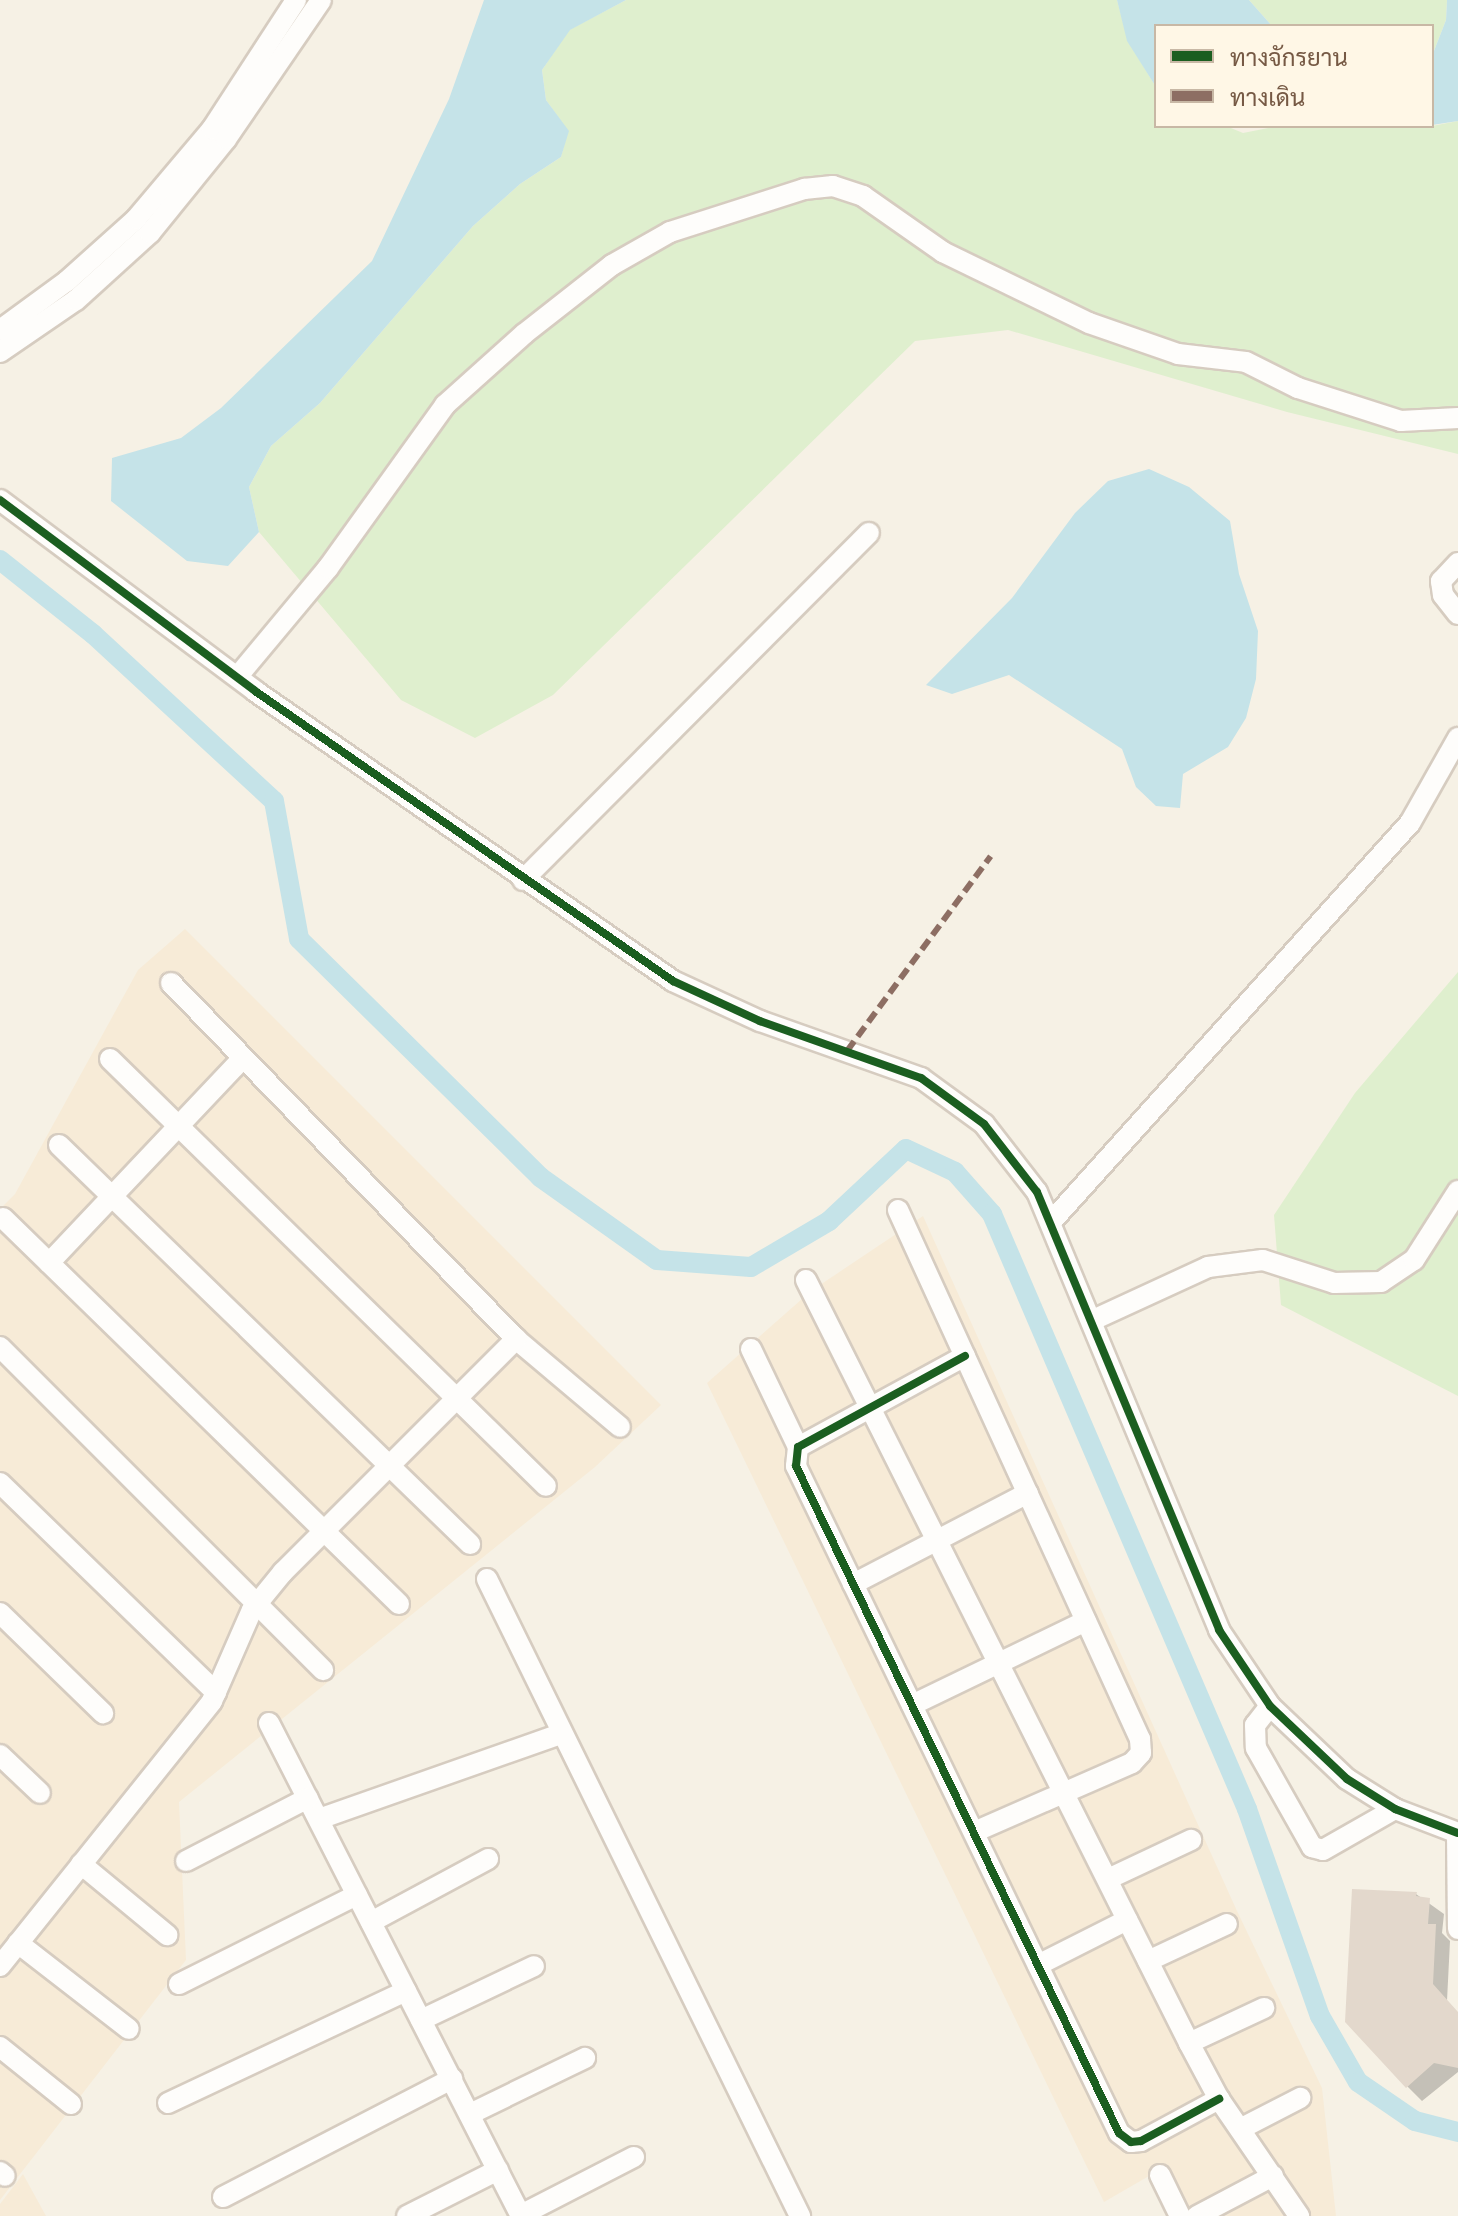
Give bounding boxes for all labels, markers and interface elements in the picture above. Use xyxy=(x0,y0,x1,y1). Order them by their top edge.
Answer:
legend xyxy=(1154,24,1434,128)
text: ทางจักรยาน xyxy=(1230,43,1348,72)
text: ทางเดิน xyxy=(1230,83,1305,112)

